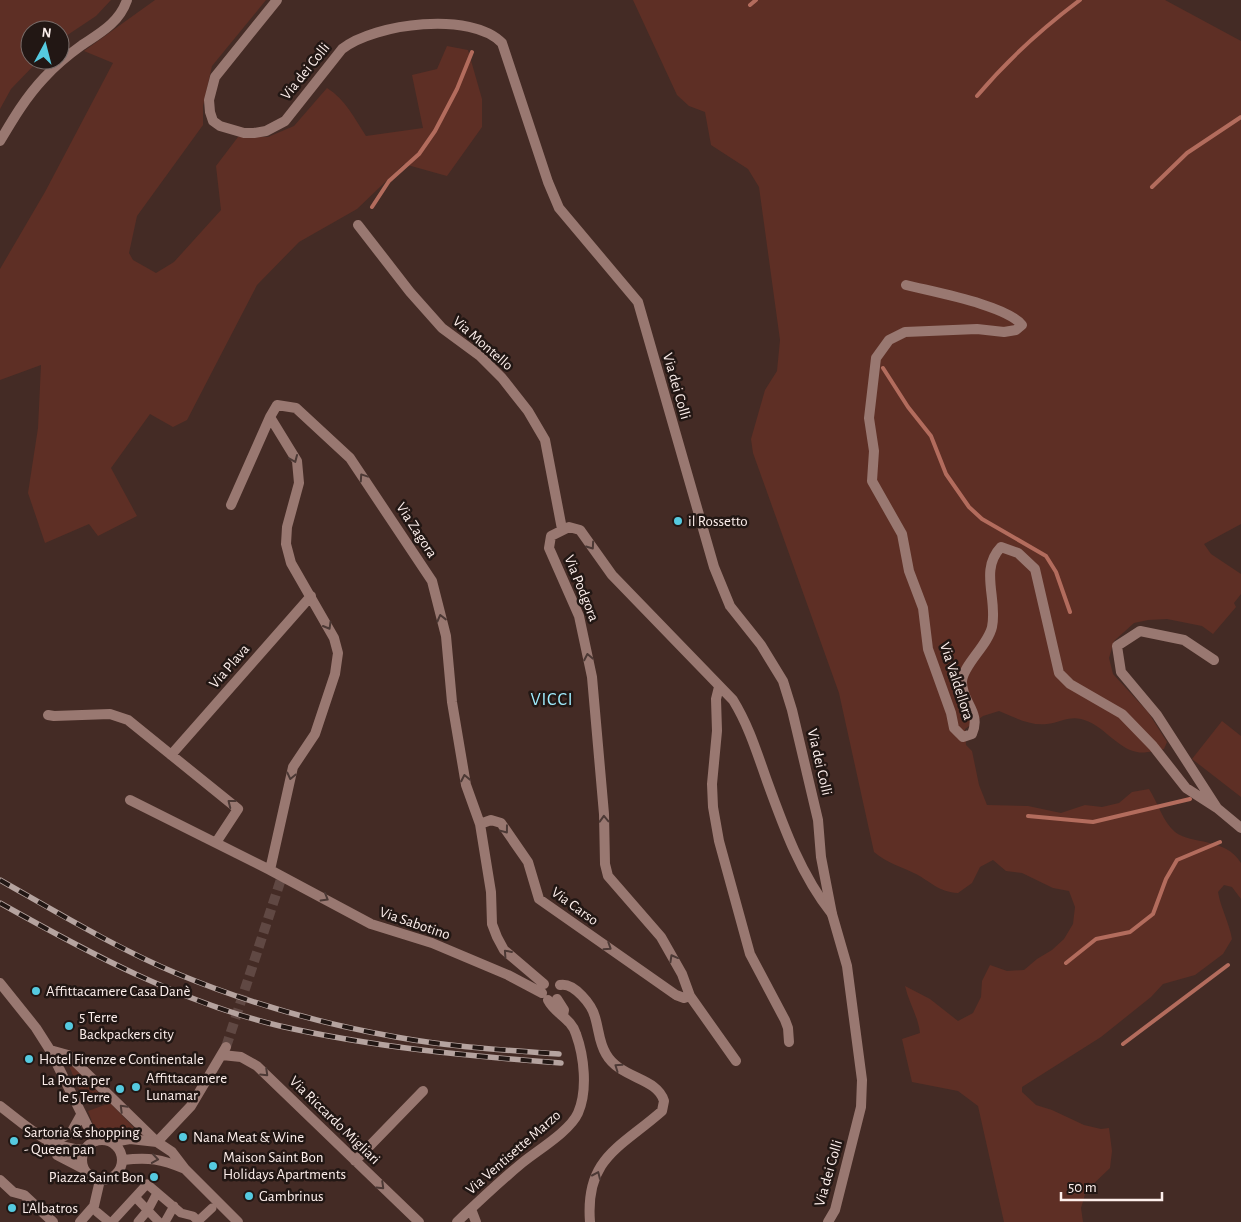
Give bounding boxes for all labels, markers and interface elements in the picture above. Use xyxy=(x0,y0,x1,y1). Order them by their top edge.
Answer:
north arrow xyxy=(20,20,70,70)
text: N xyxy=(41,26,52,41)
street label: Via dei Colli xyxy=(278,40,333,103)
street label: Via Montello xyxy=(450,313,516,373)
street label: Via dei Colli xyxy=(660,351,693,421)
one-way arrow xyxy=(288,454,299,463)
one-way arrow xyxy=(360,473,369,483)
street label: Via Zagora xyxy=(393,500,440,561)
place label: il Rossetto xyxy=(688,514,748,529)
marker: il Rossetto xyxy=(672,515,684,527)
one-way arrow xyxy=(585,540,594,550)
street label: Via Podgora xyxy=(561,553,602,623)
one-way arrow xyxy=(436,613,447,622)
one-way arrow xyxy=(321,621,331,630)
street label: Via Valdellora xyxy=(937,640,976,722)
street label: Via Plava xyxy=(206,641,252,691)
one-way arrow xyxy=(584,653,594,662)
district label: VICCI xyxy=(530,691,574,709)
street label: Via dei Colli xyxy=(805,727,834,797)
one-way arrow xyxy=(286,771,297,780)
one-way arrow xyxy=(460,774,470,783)
one-way arrow xyxy=(227,800,237,809)
one-way arrow xyxy=(599,814,610,822)
one-way arrow xyxy=(499,824,507,833)
street label: Via Carso xyxy=(549,885,601,928)
one-way arrow xyxy=(319,892,328,902)
street label: Via Sabotino xyxy=(377,904,452,943)
one-way arrow xyxy=(602,941,612,950)
one-way arrow xyxy=(504,949,513,958)
one-way arrow xyxy=(669,954,679,963)
place label: Affittacamere Casa Danè xyxy=(46,984,190,999)
marker: Affittacamere Casa Danè xyxy=(30,985,42,997)
place label: 5 Terre Backpackers city xyxy=(79,1010,174,1042)
marker: 5 Terre Backpackers city xyxy=(63,1020,75,1032)
place label: Hotel Firenze e Continentale xyxy=(39,1052,204,1067)
marker: Hotel Firenze e Continentale xyxy=(23,1053,35,1065)
one-way arrow xyxy=(614,1064,624,1073)
one-way arrow xyxy=(259,1067,268,1076)
place label: Affittacamere Lunamar xyxy=(146,1071,227,1103)
place label: La Porta per le 5 Terre xyxy=(42,1073,110,1105)
street label: Via Riccardo Migliari xyxy=(286,1073,383,1167)
marker: Affittacamere Lunamar xyxy=(130,1081,142,1093)
marker: La Porta per le 5 Terre xyxy=(114,1083,126,1095)
one-way arrow xyxy=(120,1105,129,1114)
street label: Via Ventisette Marzo xyxy=(463,1107,564,1197)
place label: Sartoria & shopping - Queen pan xyxy=(24,1125,140,1157)
place label: Nana Meat & Wine xyxy=(193,1130,304,1145)
marker: Nana Meat & Wine xyxy=(177,1131,189,1143)
marker: Sartoria & shopping - Queen pan xyxy=(8,1135,20,1147)
street label: Via dei Colli xyxy=(812,1138,845,1208)
place label: Maison Saint Bon Holidays Apartments xyxy=(223,1150,346,1182)
one-way arrow xyxy=(151,1153,159,1164)
marker: Maison Saint Bon Holidays Apartments xyxy=(207,1160,219,1172)
place label: Piazza Saint Bon xyxy=(49,1170,144,1185)
scale bar xyxy=(1061,1170,1162,1202)
marker: Piazza Saint Bon xyxy=(148,1171,160,1183)
one-way arrow xyxy=(590,1171,601,1180)
one-way arrow xyxy=(376,1180,385,1189)
text: 50 m xyxy=(1068,1180,1097,1195)
place label: Gambrinus xyxy=(259,1189,324,1204)
marker: Gambrinus xyxy=(243,1190,255,1202)
place label: L'Albatros xyxy=(22,1201,78,1216)
marker: L'Albatros xyxy=(6,1202,18,1214)

